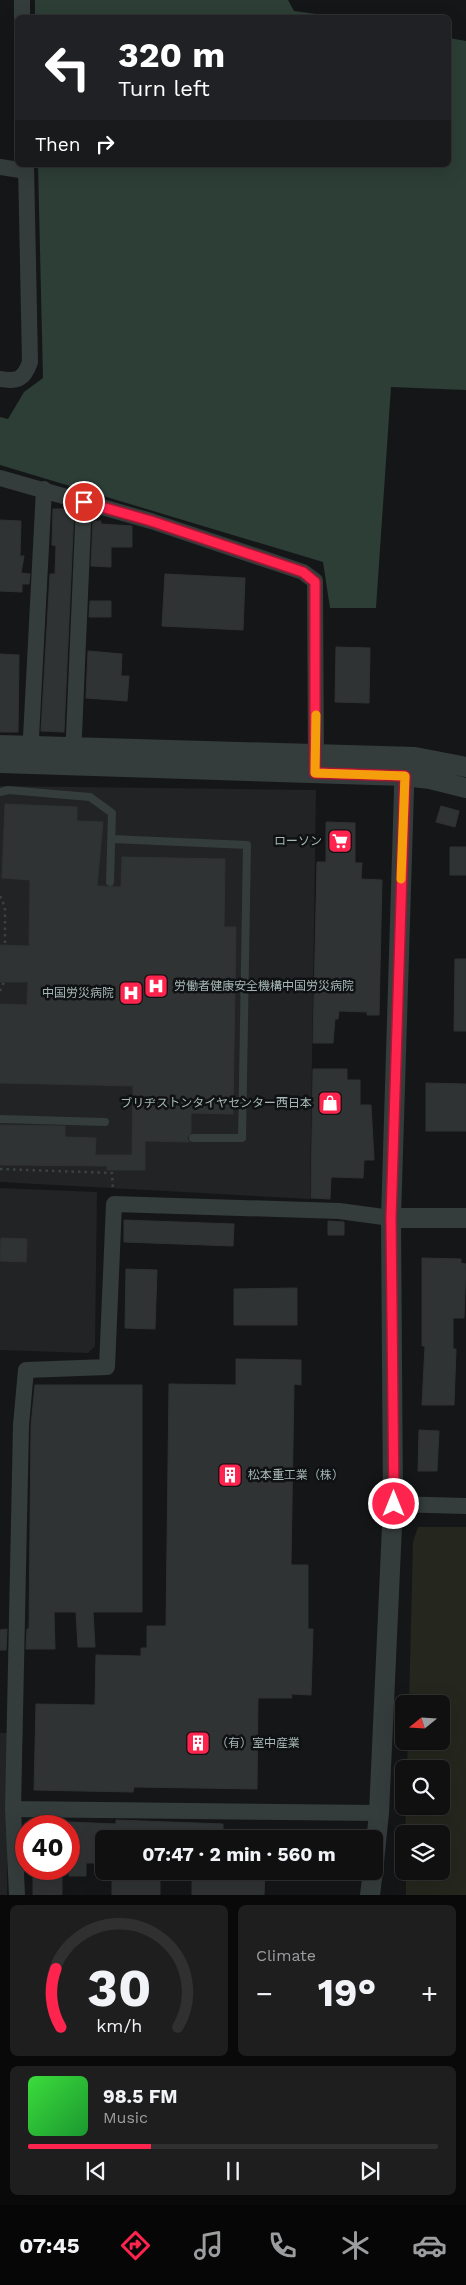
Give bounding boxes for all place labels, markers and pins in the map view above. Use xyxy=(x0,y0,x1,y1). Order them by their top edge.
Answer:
pin xyxy=(63,481,105,523)
supermarket icon: ローソン xyxy=(327,828,353,854)
place label: ローソン xyxy=(274,834,322,848)
hospital icon: 労働者健康安全機構中国労災病院 xyxy=(143,973,169,999)
place label: 労働者健康安全機構中国労災病院 xyxy=(174,979,354,993)
hospital icon: 中国労災病院 xyxy=(118,980,144,1006)
place label: 中国労災病院 xyxy=(42,986,114,1000)
shop icon: ブリヂストンタイヤセンター西日本 xyxy=(317,1090,343,1116)
place label: ブリヂストンタイヤセンター西日本 xyxy=(120,1096,312,1110)
building icon: 松本重工業（株） xyxy=(217,1462,243,1488)
place label: 松本重工業（株） xyxy=(248,1468,344,1482)
building icon: （有）室中産業 xyxy=(185,1730,211,1756)
place label: （有）室中産業 xyxy=(216,1736,300,1750)

